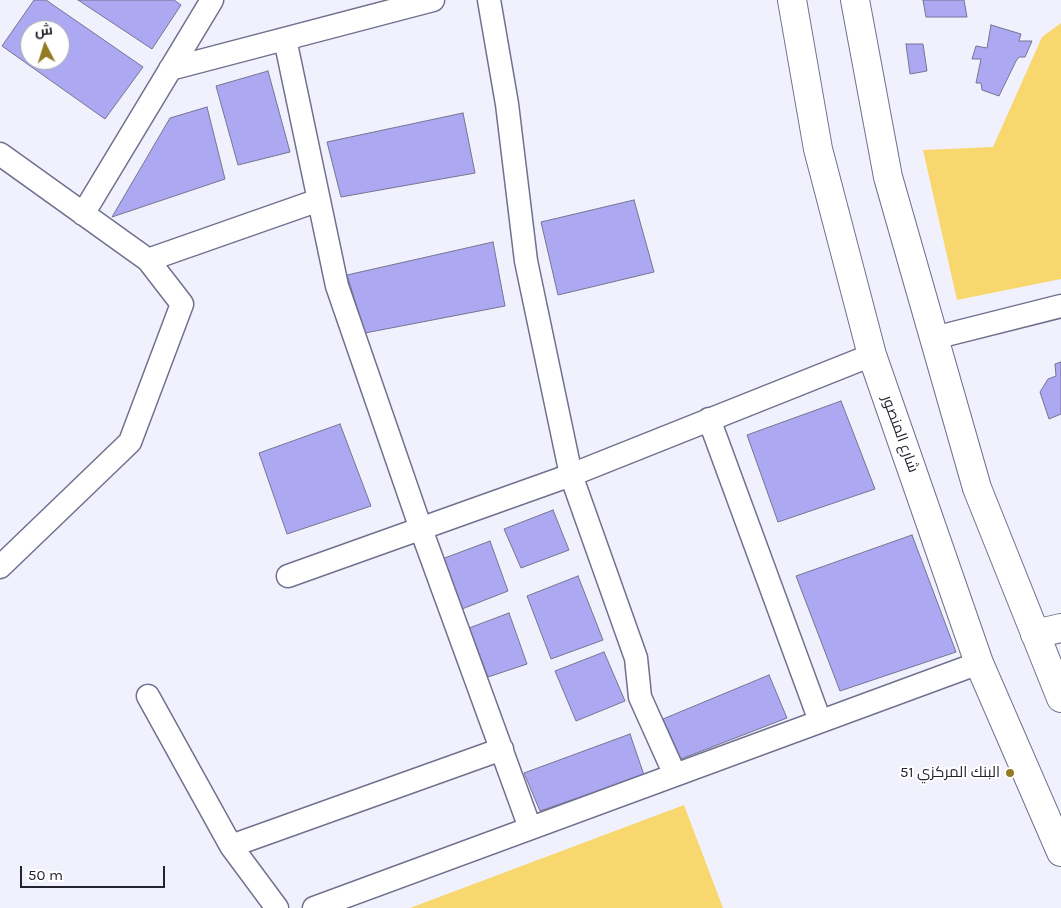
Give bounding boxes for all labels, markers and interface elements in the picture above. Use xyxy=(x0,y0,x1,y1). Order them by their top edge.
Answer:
north arrow xyxy=(20,20,70,70)
text: ش xyxy=(34,21,53,40)
street label: شارع المنصور xyxy=(878,393,922,475)
place label: البنك المركزي 51 xyxy=(900,764,1000,782)
marker: البنك المركزي 51 xyxy=(1004,767,1016,779)
scale bar xyxy=(22,856,168,888)
text: 50 m xyxy=(28,866,63,884)

